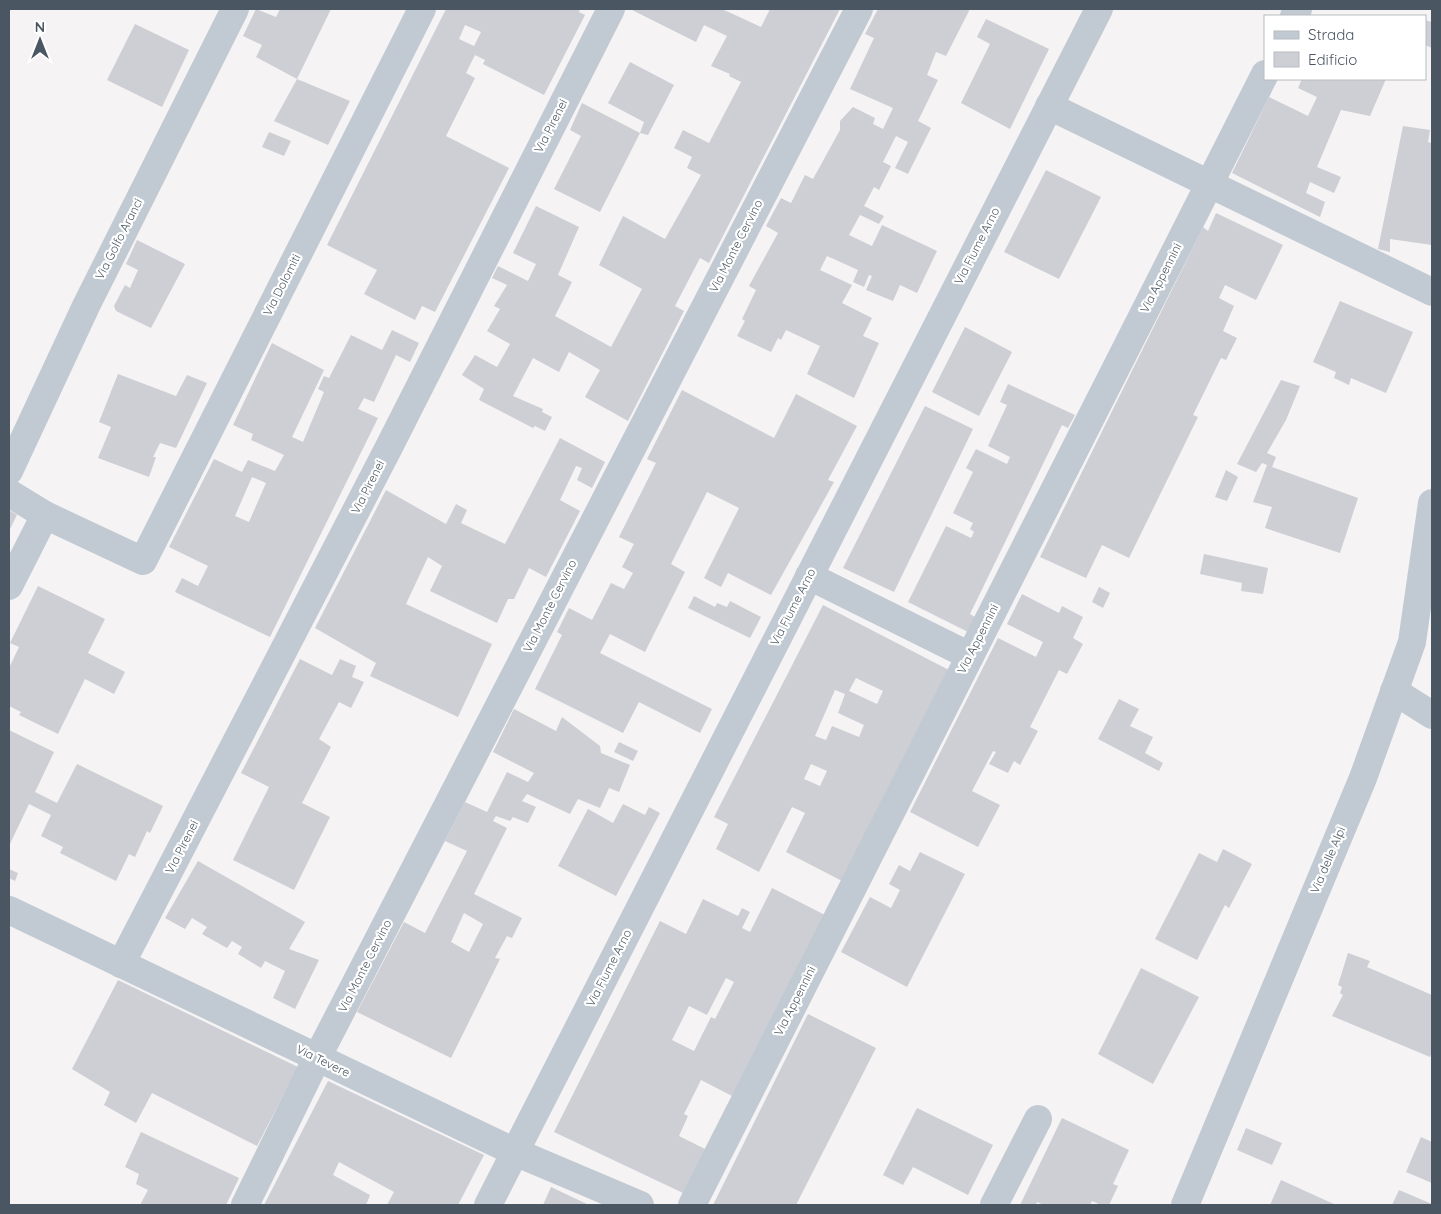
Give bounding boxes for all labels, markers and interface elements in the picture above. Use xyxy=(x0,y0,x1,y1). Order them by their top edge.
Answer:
north arrow xyxy=(15,15,65,65)
legend xyxy=(1264,15,1426,80)
text: N xyxy=(35,18,45,36)
text: Strada xyxy=(1308,25,1354,44)
text: Edificio xyxy=(1308,50,1357,69)
street label: Via Pirenei xyxy=(531,96,570,155)
street label: Via Golfo Aranci xyxy=(92,196,145,282)
street label: Via Monte Cervino xyxy=(706,197,765,295)
street label: Via Fiume Arno xyxy=(951,205,1002,287)
street label: Via Appennini xyxy=(1137,240,1185,315)
street label: Via Dolomiti xyxy=(260,251,303,318)
street label: Via Pirenei xyxy=(348,457,387,516)
street label: Via Monte Cervino xyxy=(520,557,579,655)
street label: Via Fiume Arno xyxy=(767,566,818,648)
street label: Via Appennini xyxy=(954,601,1002,676)
street label: Via Pirenei xyxy=(162,817,201,876)
street label: Via delle Alpi xyxy=(1307,824,1348,895)
street label: Via Monte Cervino xyxy=(335,917,394,1015)
street label: Via Fiume Arno xyxy=(583,927,634,1009)
street label: Via Appennini xyxy=(771,963,819,1038)
street label: Via Tevere xyxy=(294,1041,353,1080)

